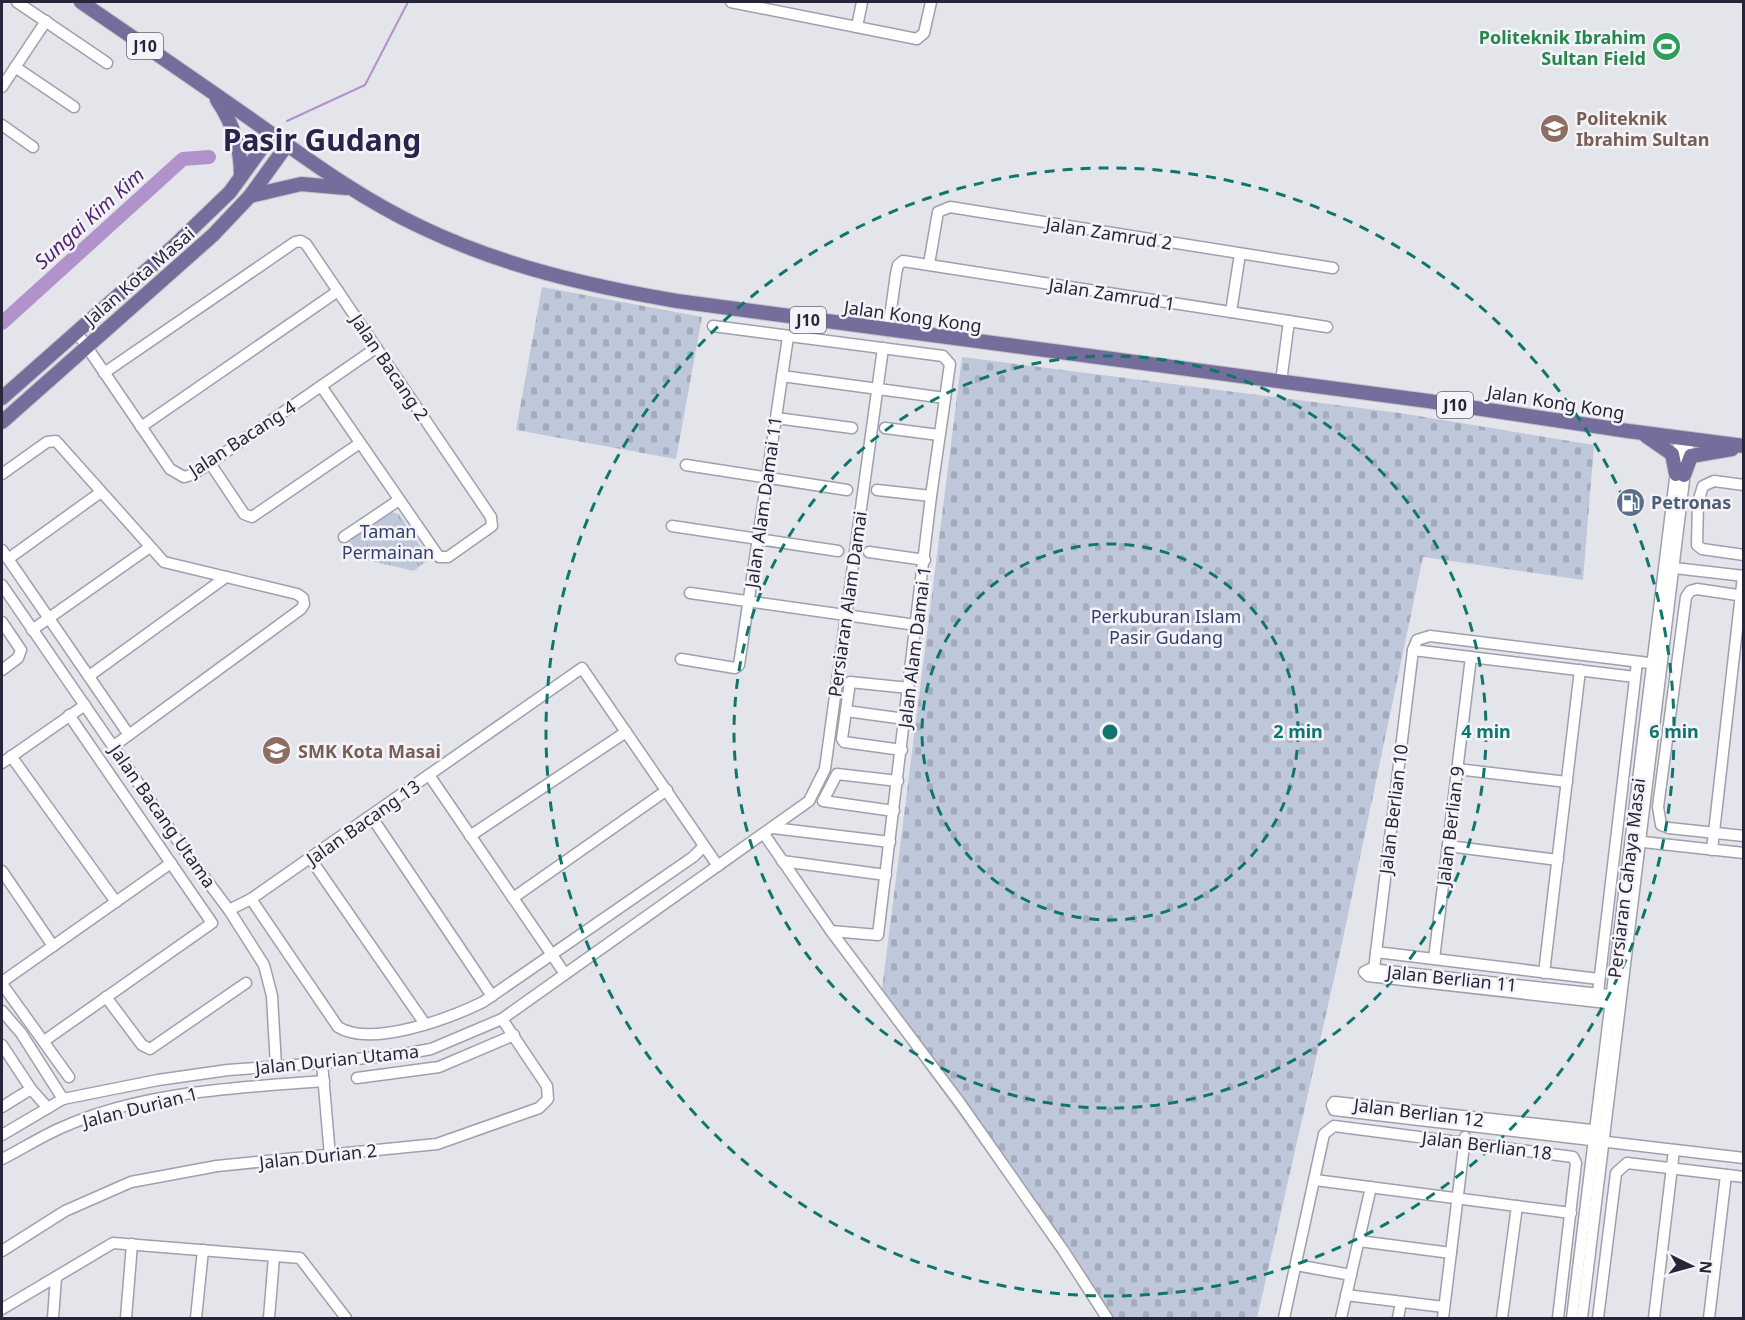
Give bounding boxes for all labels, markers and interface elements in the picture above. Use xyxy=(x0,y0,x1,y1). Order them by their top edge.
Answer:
place label: Politeknik Ibrahim Sultan Field xyxy=(1479,25,1646,70)
sports icon: Politeknik Ibrahim Sultan Field xyxy=(1651,31,1683,63)
road number: J10 xyxy=(127,33,163,59)
place label: Politeknik Ibrahim Sultan xyxy=(1576,106,1709,151)
school or university icon: Politeknik Ibrahim Sultan xyxy=(1539,112,1571,144)
district label: Pasir Gudang xyxy=(223,119,421,160)
water label: Sungai Kim Kim xyxy=(28,161,150,275)
street label: Jalan Zamrud 2 xyxy=(1042,211,1174,255)
street label: Jalan Kota Masai xyxy=(77,221,199,332)
street label: Jalan Zamrud 1 xyxy=(1045,272,1177,316)
street label: Jalan Kong Kong xyxy=(841,294,983,338)
road number: J10 xyxy=(790,307,826,333)
street label: Jalan Bacang 2 xyxy=(344,308,434,425)
street label: Jalan Kong Kong xyxy=(1484,379,1626,425)
road number: J10 xyxy=(1437,392,1473,418)
street label: Jalan Bacang 4 xyxy=(182,394,300,483)
street label: Jalan Alam Damai 11 xyxy=(739,414,787,592)
fuel station icon: Petronas xyxy=(1614,486,1646,518)
place label: Petronas xyxy=(1651,490,1731,514)
street label: Persiaran Alam Damai xyxy=(822,510,872,698)
park label: Taman Permainan xyxy=(342,519,434,564)
street label: Jalan Alam Damai 1 xyxy=(892,565,936,731)
park label: Perkuburan Islam Pasir Gudang xyxy=(1091,604,1241,649)
text: 2 min xyxy=(1273,719,1323,743)
text: 4 min xyxy=(1461,719,1511,743)
text: 6 min xyxy=(1649,719,1699,743)
centre of rings xyxy=(1100,722,1120,742)
school or university icon: SMK Kota Masai xyxy=(261,735,293,767)
street label: Jalan Bacang Utama xyxy=(103,738,221,892)
place label: SMK Kota Masai xyxy=(298,739,441,763)
street label: Jalan Berlian 10 xyxy=(1373,743,1413,877)
street label: Jalan Berlian 9 xyxy=(1431,765,1469,889)
street label: Jalan Bacang 13 xyxy=(300,774,425,871)
street label: Persiaran Cahaya Masai xyxy=(1602,777,1650,979)
street label: Jalan Berlian 11 xyxy=(1384,959,1518,997)
street label: Jalan Durian Utama xyxy=(252,1038,420,1080)
street label: Jalan Durian 1 xyxy=(78,1081,200,1133)
street label: Jalan Berlian 12 xyxy=(1351,1092,1485,1132)
street label: Jalan Berlian 18 xyxy=(1419,1125,1553,1165)
street label: Jalan Durian 2 xyxy=(256,1138,378,1174)
north arrow xyxy=(1661,1236,1721,1296)
text: N xyxy=(1694,1260,1717,1275)

